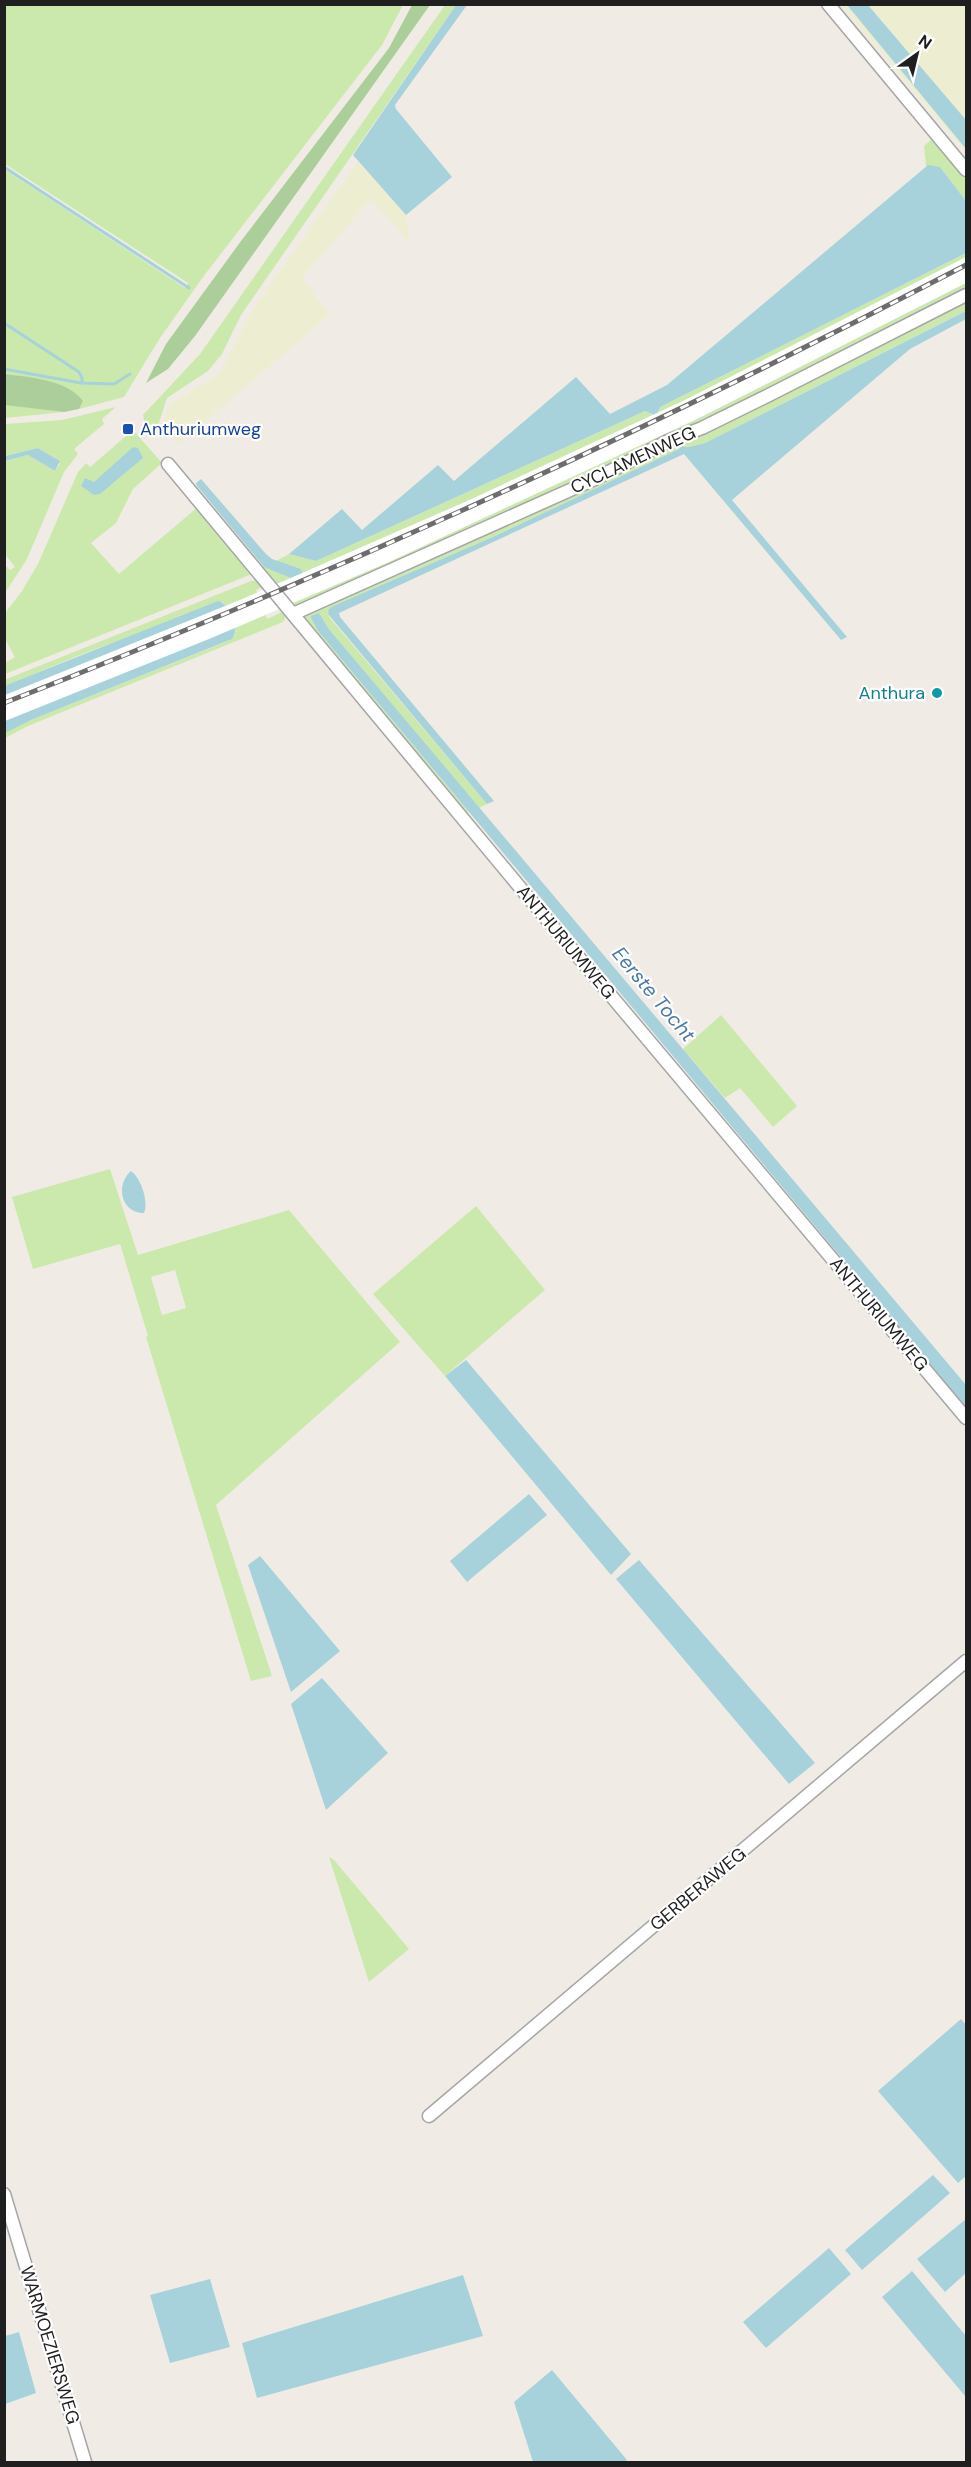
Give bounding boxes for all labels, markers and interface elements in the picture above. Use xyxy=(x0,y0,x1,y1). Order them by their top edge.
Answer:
north arrow xyxy=(887,24,947,84)
text: N xyxy=(914,30,936,54)
place label: Anthuriumweg xyxy=(140,417,261,441)
street label: CYCLAMENWEG xyxy=(567,421,699,499)
marker: Anthuriumweg xyxy=(121,422,135,436)
place label: Anthura xyxy=(859,681,925,705)
marker: Anthura xyxy=(930,686,944,700)
street label: ANTHURIUMWEG xyxy=(511,880,621,1004)
water label: Eerste Tocht xyxy=(607,941,702,1047)
street label: ANTHURIUMWEG xyxy=(824,1252,934,1376)
street label: GERBERAWEG xyxy=(645,1842,751,1936)
street label: WARMOEZIERSWEG xyxy=(15,2263,85,2427)

